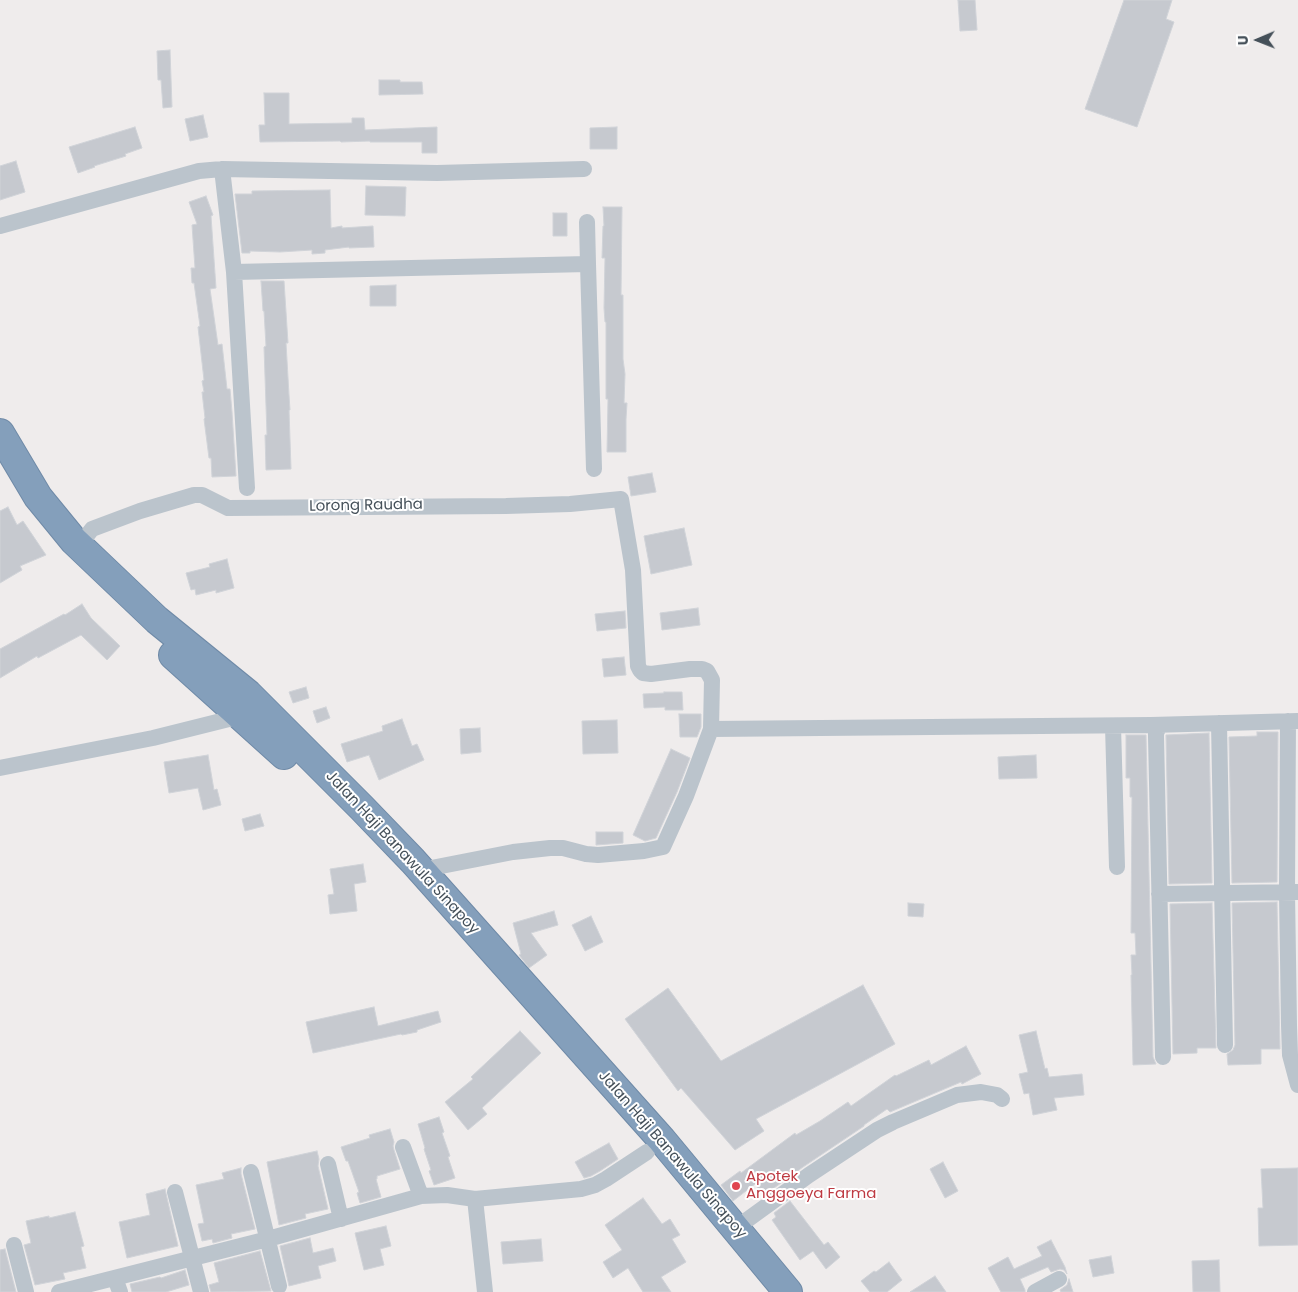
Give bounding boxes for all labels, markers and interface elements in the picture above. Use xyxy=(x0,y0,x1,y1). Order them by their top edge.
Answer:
north arrow xyxy=(1233,15,1283,65)
text: U xyxy=(1233,35,1253,45)
street label: Lorong Raudha xyxy=(309,496,423,516)
street label: Jalan Haji Banawula Sinapoy xyxy=(322,768,482,938)
street label: Jalan Haji Banawula Sinapoy xyxy=(594,1067,750,1243)
place label: Apotek Anggoeya Farma xyxy=(746,1168,876,1203)
marker: Apotek Anggoeya Farma xyxy=(730,1180,742,1192)

